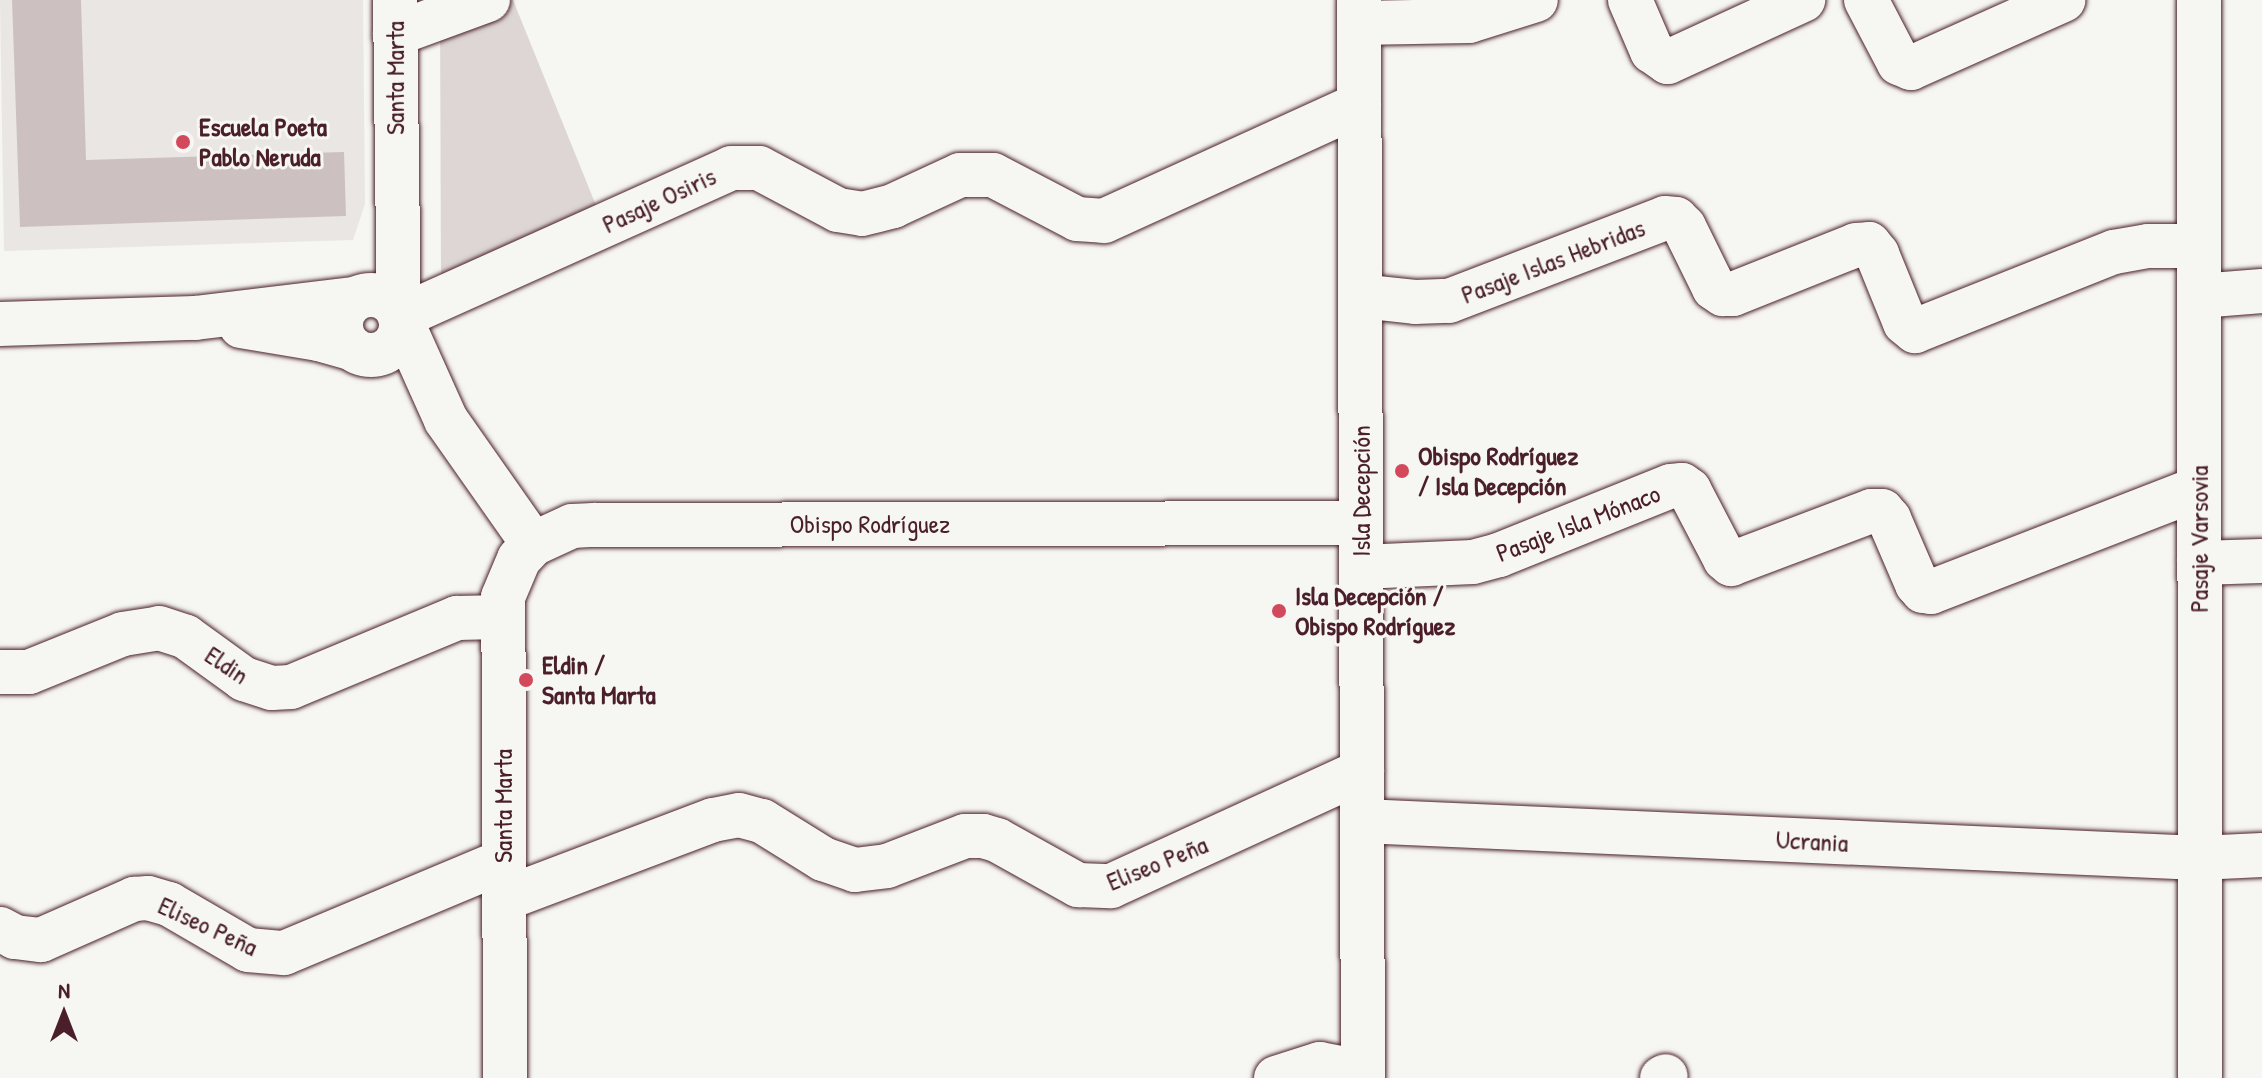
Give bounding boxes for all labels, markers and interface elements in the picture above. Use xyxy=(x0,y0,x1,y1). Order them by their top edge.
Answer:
street label: Santa Marta xyxy=(379,21,411,135)
place label: Escuela Poeta Pablo Neruda xyxy=(199,111,327,172)
marker: Escuela Poeta Pablo Neruda xyxy=(174,133,192,151)
street label: Pasaje Osiris xyxy=(597,160,721,240)
street label: Pasaje Islas Hebridas xyxy=(1457,212,1649,310)
street label: Isla Decepción xyxy=(1345,425,1377,557)
place label: Obispo Rodríguez / Isla Decepción xyxy=(1418,440,1578,502)
marker: Obispo Rodríguez / Isla Decepción xyxy=(1393,462,1411,480)
street label: Pasaje Varsovia xyxy=(2183,465,2215,613)
street label: Pasaje Isla Mónaco xyxy=(1492,477,1664,569)
street label: Obispo Rodríguez xyxy=(790,508,950,540)
place label: Isla Decepción / Obispo Rodríguez xyxy=(1295,580,1455,642)
marker: Isla Decepción / Obispo Rodríguez xyxy=(1270,602,1288,620)
street label: Eldin xyxy=(199,639,255,691)
place label: Eldin / Santa Marta xyxy=(542,649,656,710)
marker: Eldin / Santa Marta xyxy=(517,671,535,689)
street label: Santa Marta xyxy=(487,749,519,863)
street label: Ucrania xyxy=(1775,824,1849,858)
street label: Eliseo Peña xyxy=(1102,829,1212,897)
street label: Eliseo Peña xyxy=(153,889,263,963)
north arrow xyxy=(24,974,104,1054)
text: N xyxy=(58,975,70,1005)

